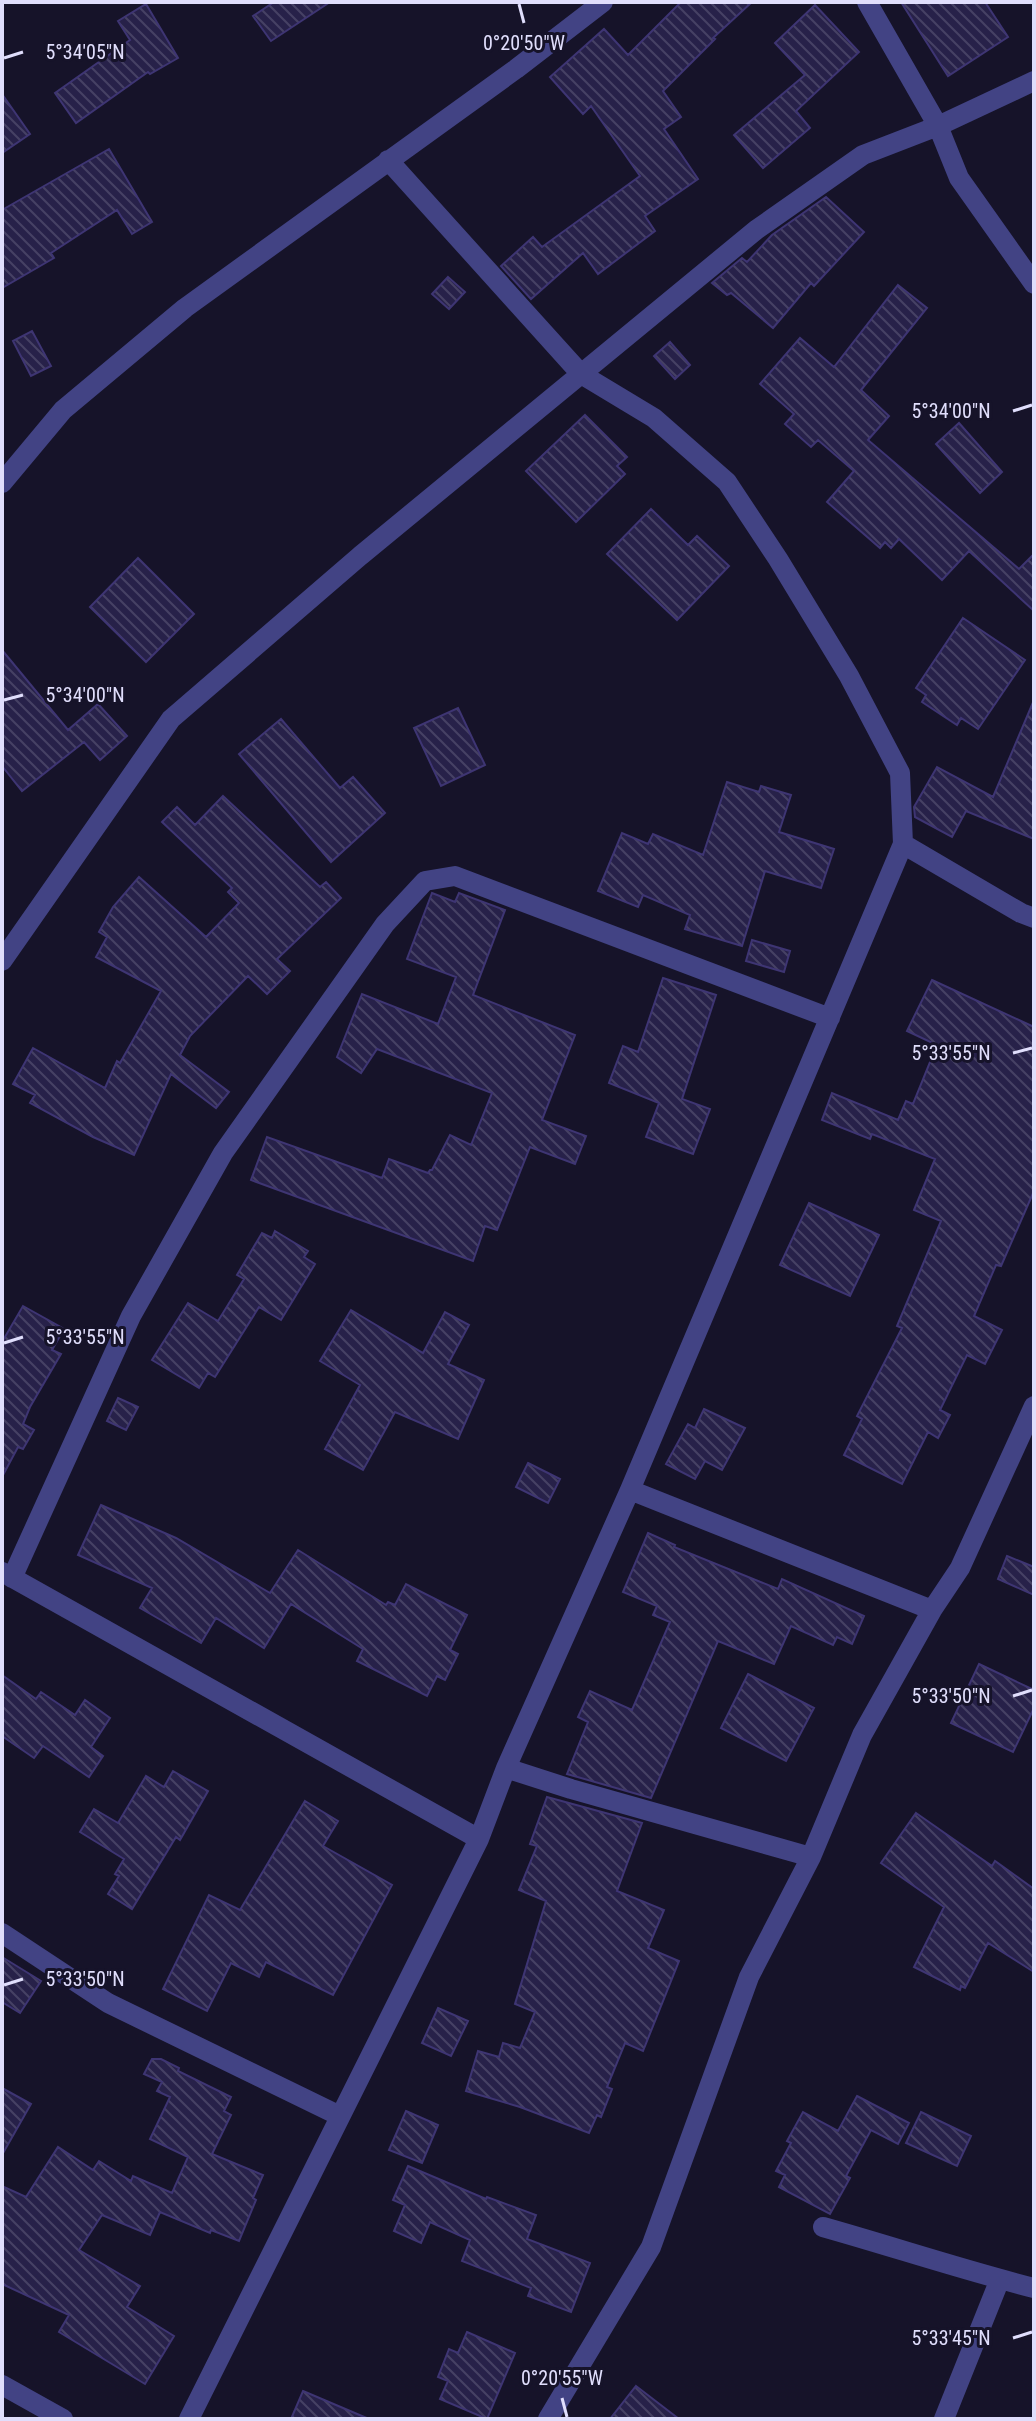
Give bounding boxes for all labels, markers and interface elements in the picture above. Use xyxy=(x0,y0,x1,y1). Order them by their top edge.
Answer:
text: 0°20'50"W xyxy=(483,31,565,55)
text: 5°34'05"N xyxy=(45,40,125,64)
text: 5°34'00"N xyxy=(911,399,991,423)
text: 5°34'00"N xyxy=(45,683,125,707)
text: 5°33'55"N xyxy=(911,1041,991,1065)
text: 5°33'55"N xyxy=(45,1325,125,1349)
text: 5°33'50"N xyxy=(911,1684,991,1708)
text: 5°33'50"N xyxy=(45,1967,125,1991)
text: 5°33'45"N xyxy=(911,2326,991,2350)
text: 0°20'55"W xyxy=(521,2366,603,2390)

